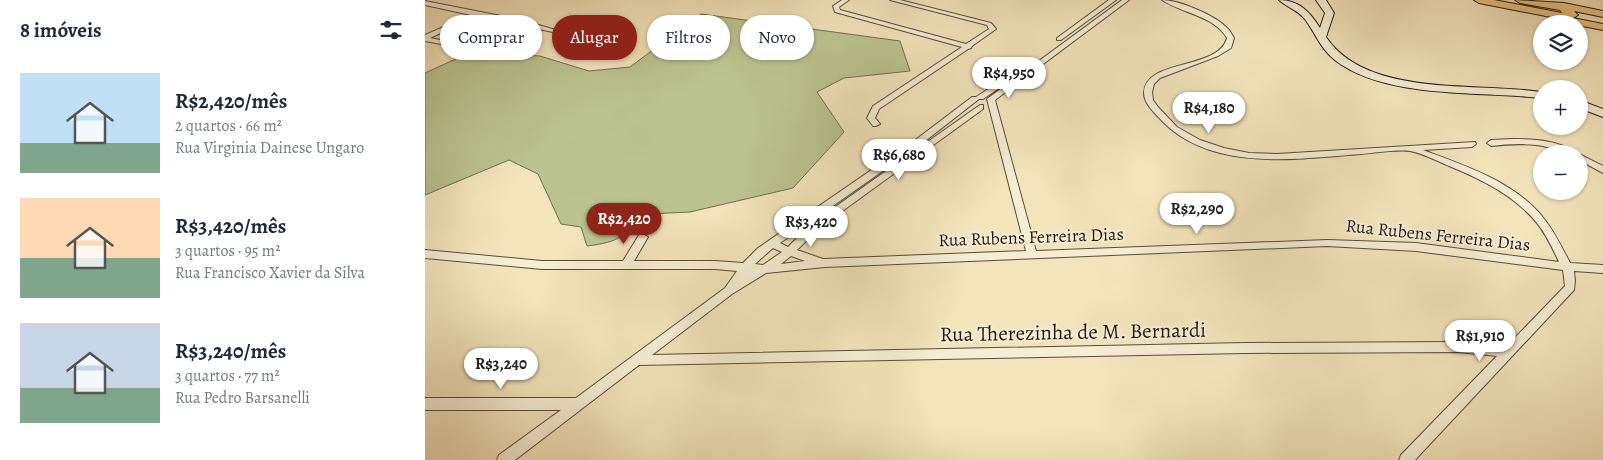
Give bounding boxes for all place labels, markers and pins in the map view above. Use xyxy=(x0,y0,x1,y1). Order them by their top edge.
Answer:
pin: R$4,950 xyxy=(963,56,1055,99)
pin: R$4,180 xyxy=(1163,92,1255,134)
pin: R$6,680 xyxy=(853,138,945,181)
pin: R$2,290 xyxy=(1151,192,1243,235)
pin: R$2,420 xyxy=(578,202,670,245)
pin: R$3,420 xyxy=(765,206,857,248)
pin: R$1,910 xyxy=(1434,320,1526,362)
pin: R$3,240 xyxy=(455,348,547,390)

